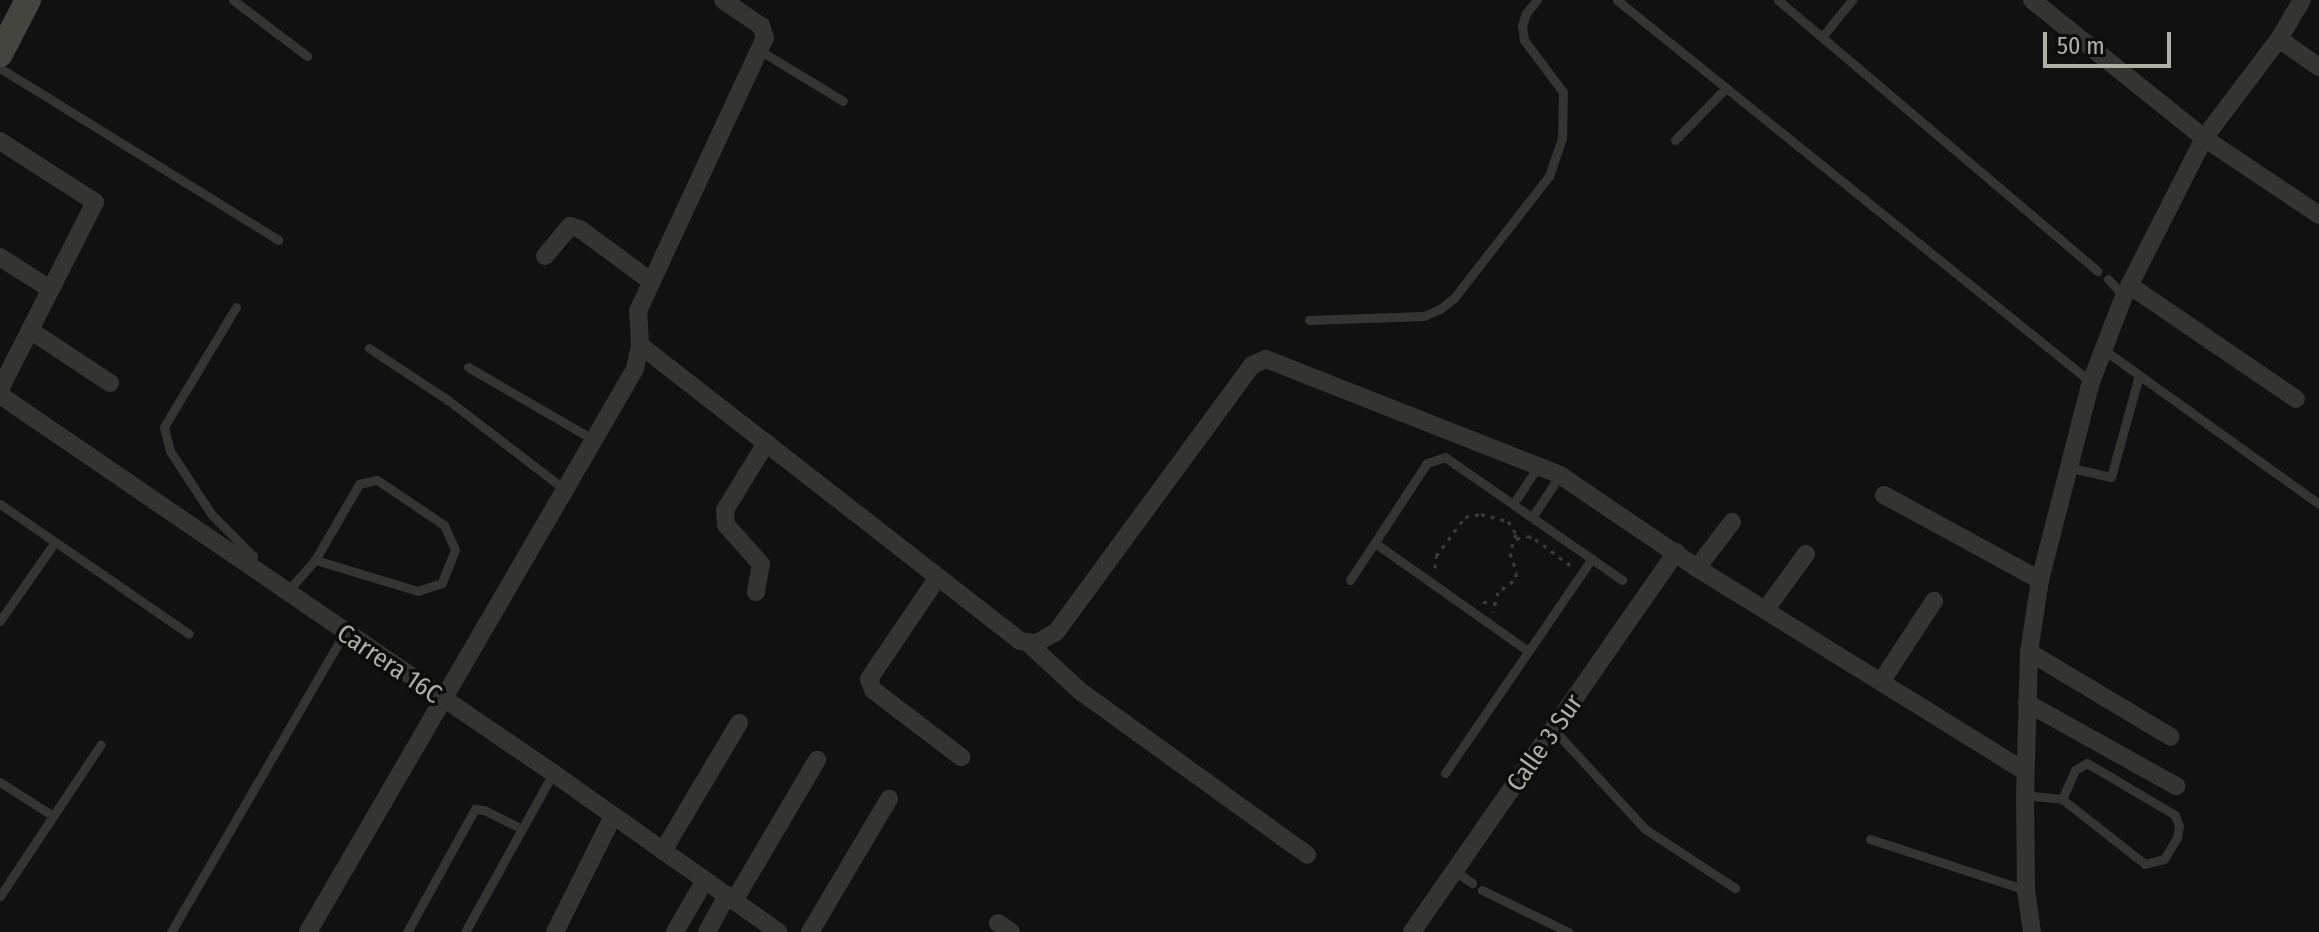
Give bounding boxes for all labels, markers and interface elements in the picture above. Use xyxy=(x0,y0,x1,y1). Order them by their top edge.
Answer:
scale bar xyxy=(2047,16,2175,66)
text: 50 m xyxy=(2057,32,2105,60)
street label: Carrera 16C xyxy=(331,618,447,710)
street label: Calle 3 Sur xyxy=(1500,688,1590,798)

